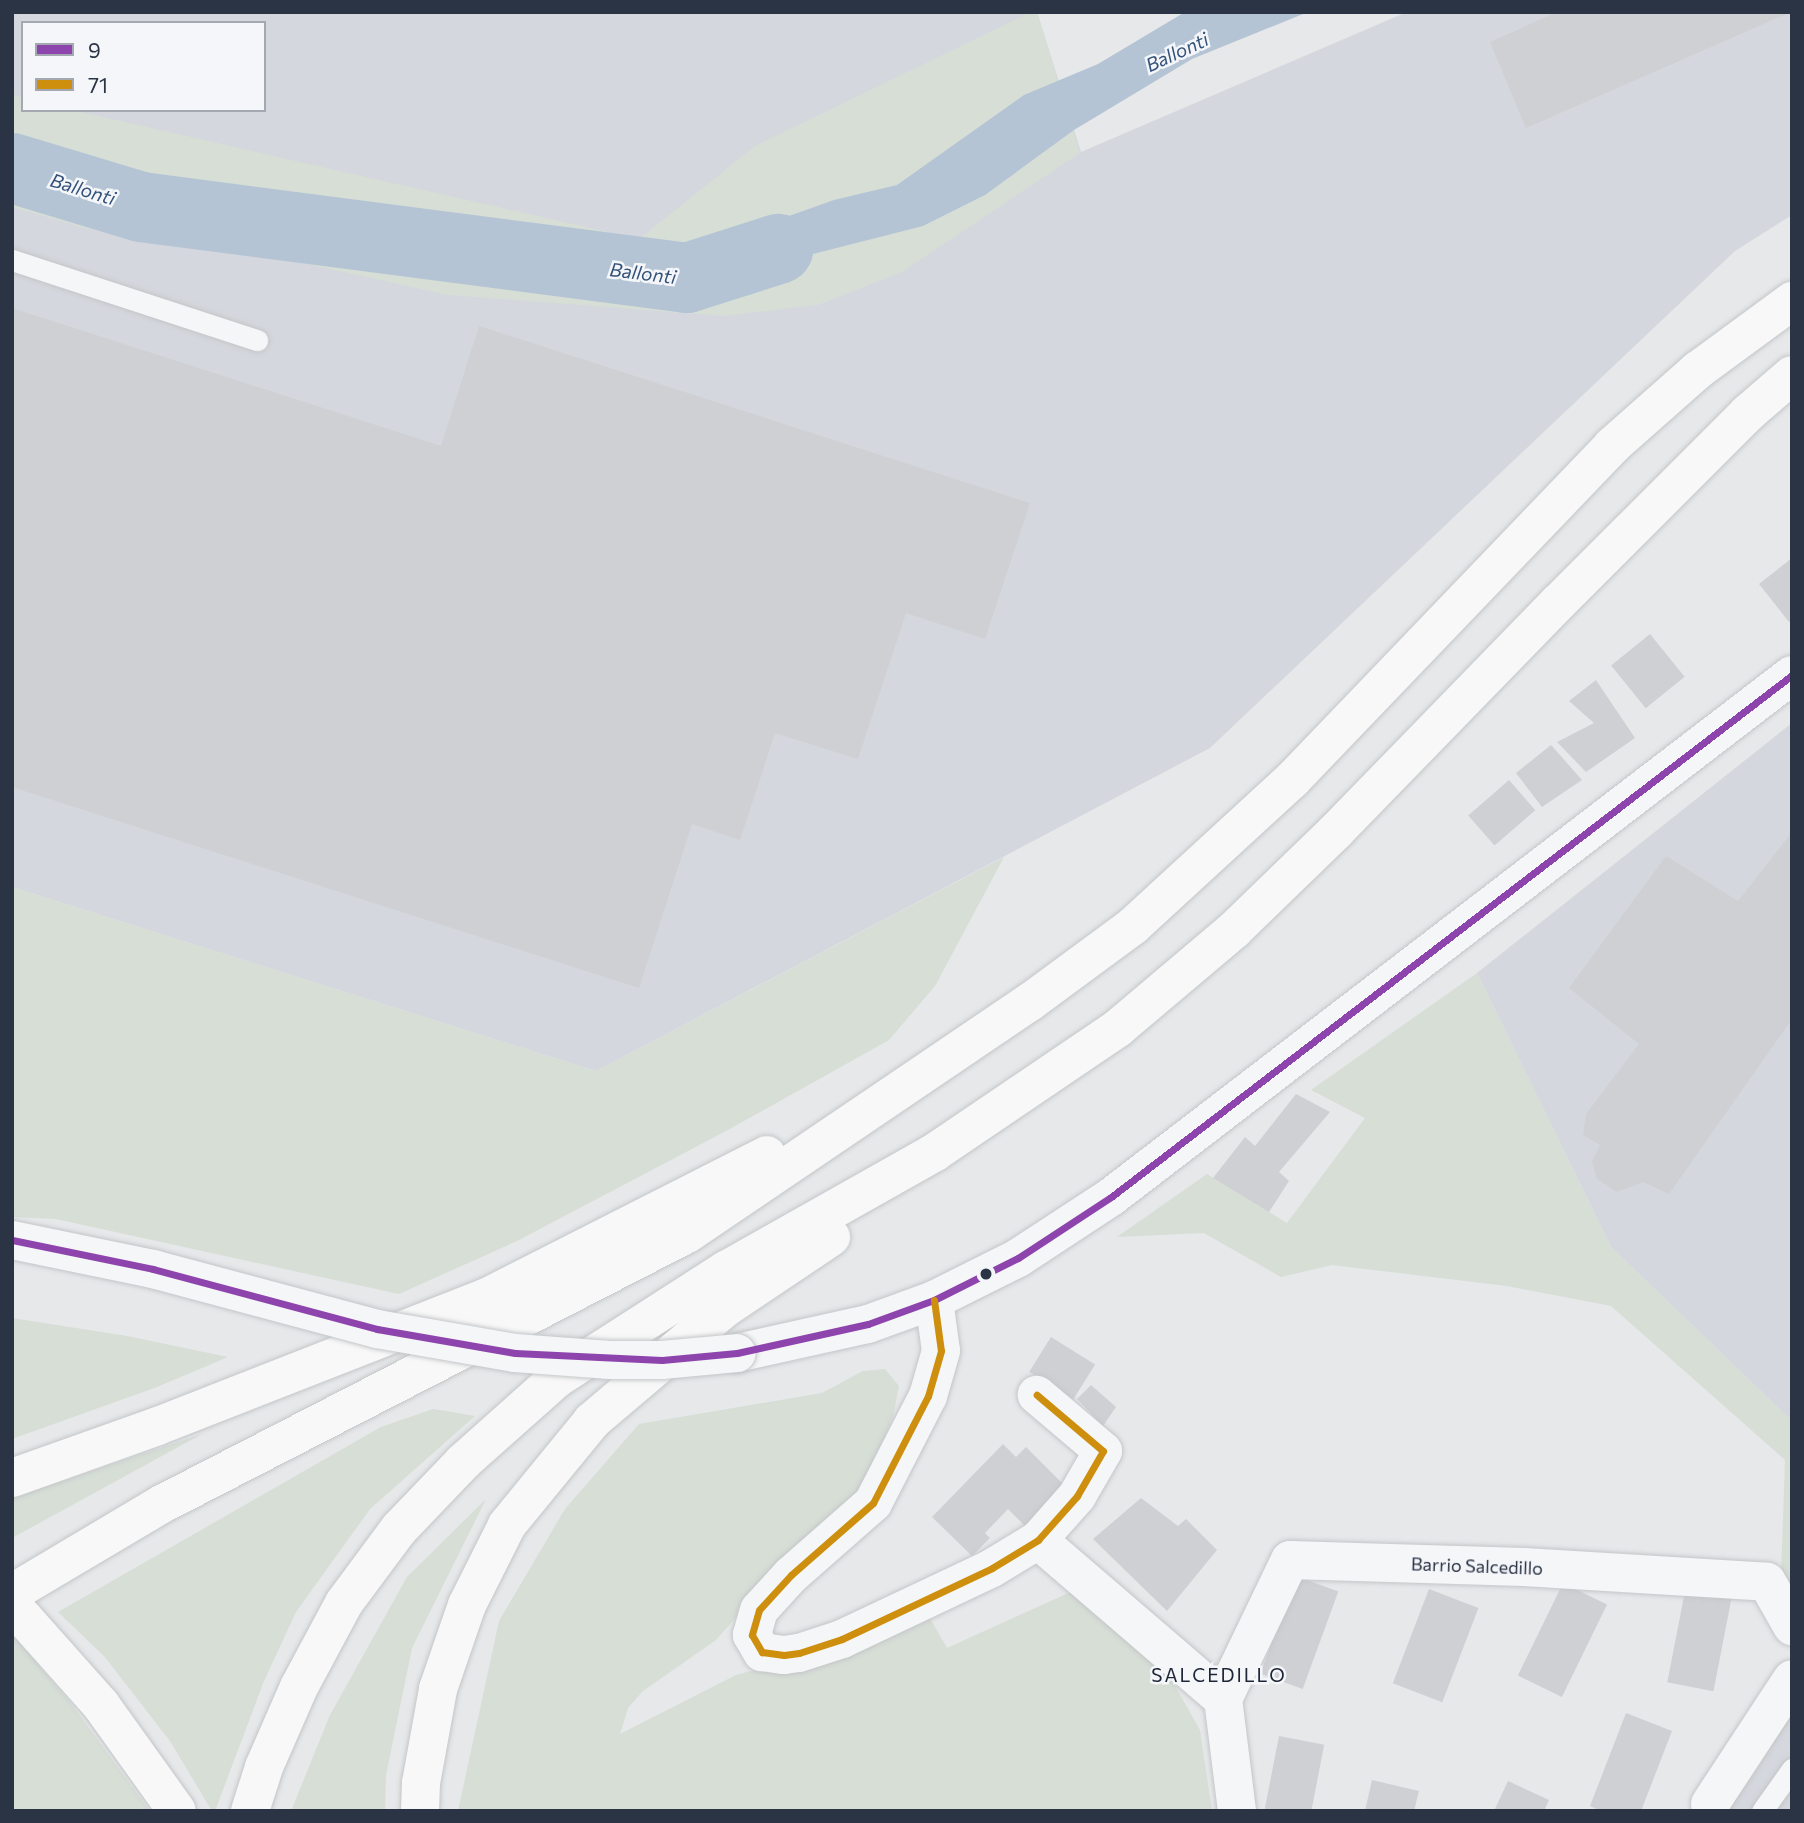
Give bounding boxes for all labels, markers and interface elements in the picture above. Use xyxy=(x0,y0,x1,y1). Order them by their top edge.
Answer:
legend xyxy=(21,21,266,112)
water label: Ballonti xyxy=(1142,28,1212,76)
text: 9 xyxy=(88,37,101,62)
text: 71 xyxy=(88,72,108,97)
water label: Ballonti xyxy=(48,168,118,210)
water label: Ballonti xyxy=(608,258,678,288)
unlabelled marker xyxy=(979,1267,993,1281)
street label: Barrio Salcedillo xyxy=(1411,1553,1543,1579)
district label: SALCEDILLO xyxy=(1153,1664,1285,1686)

